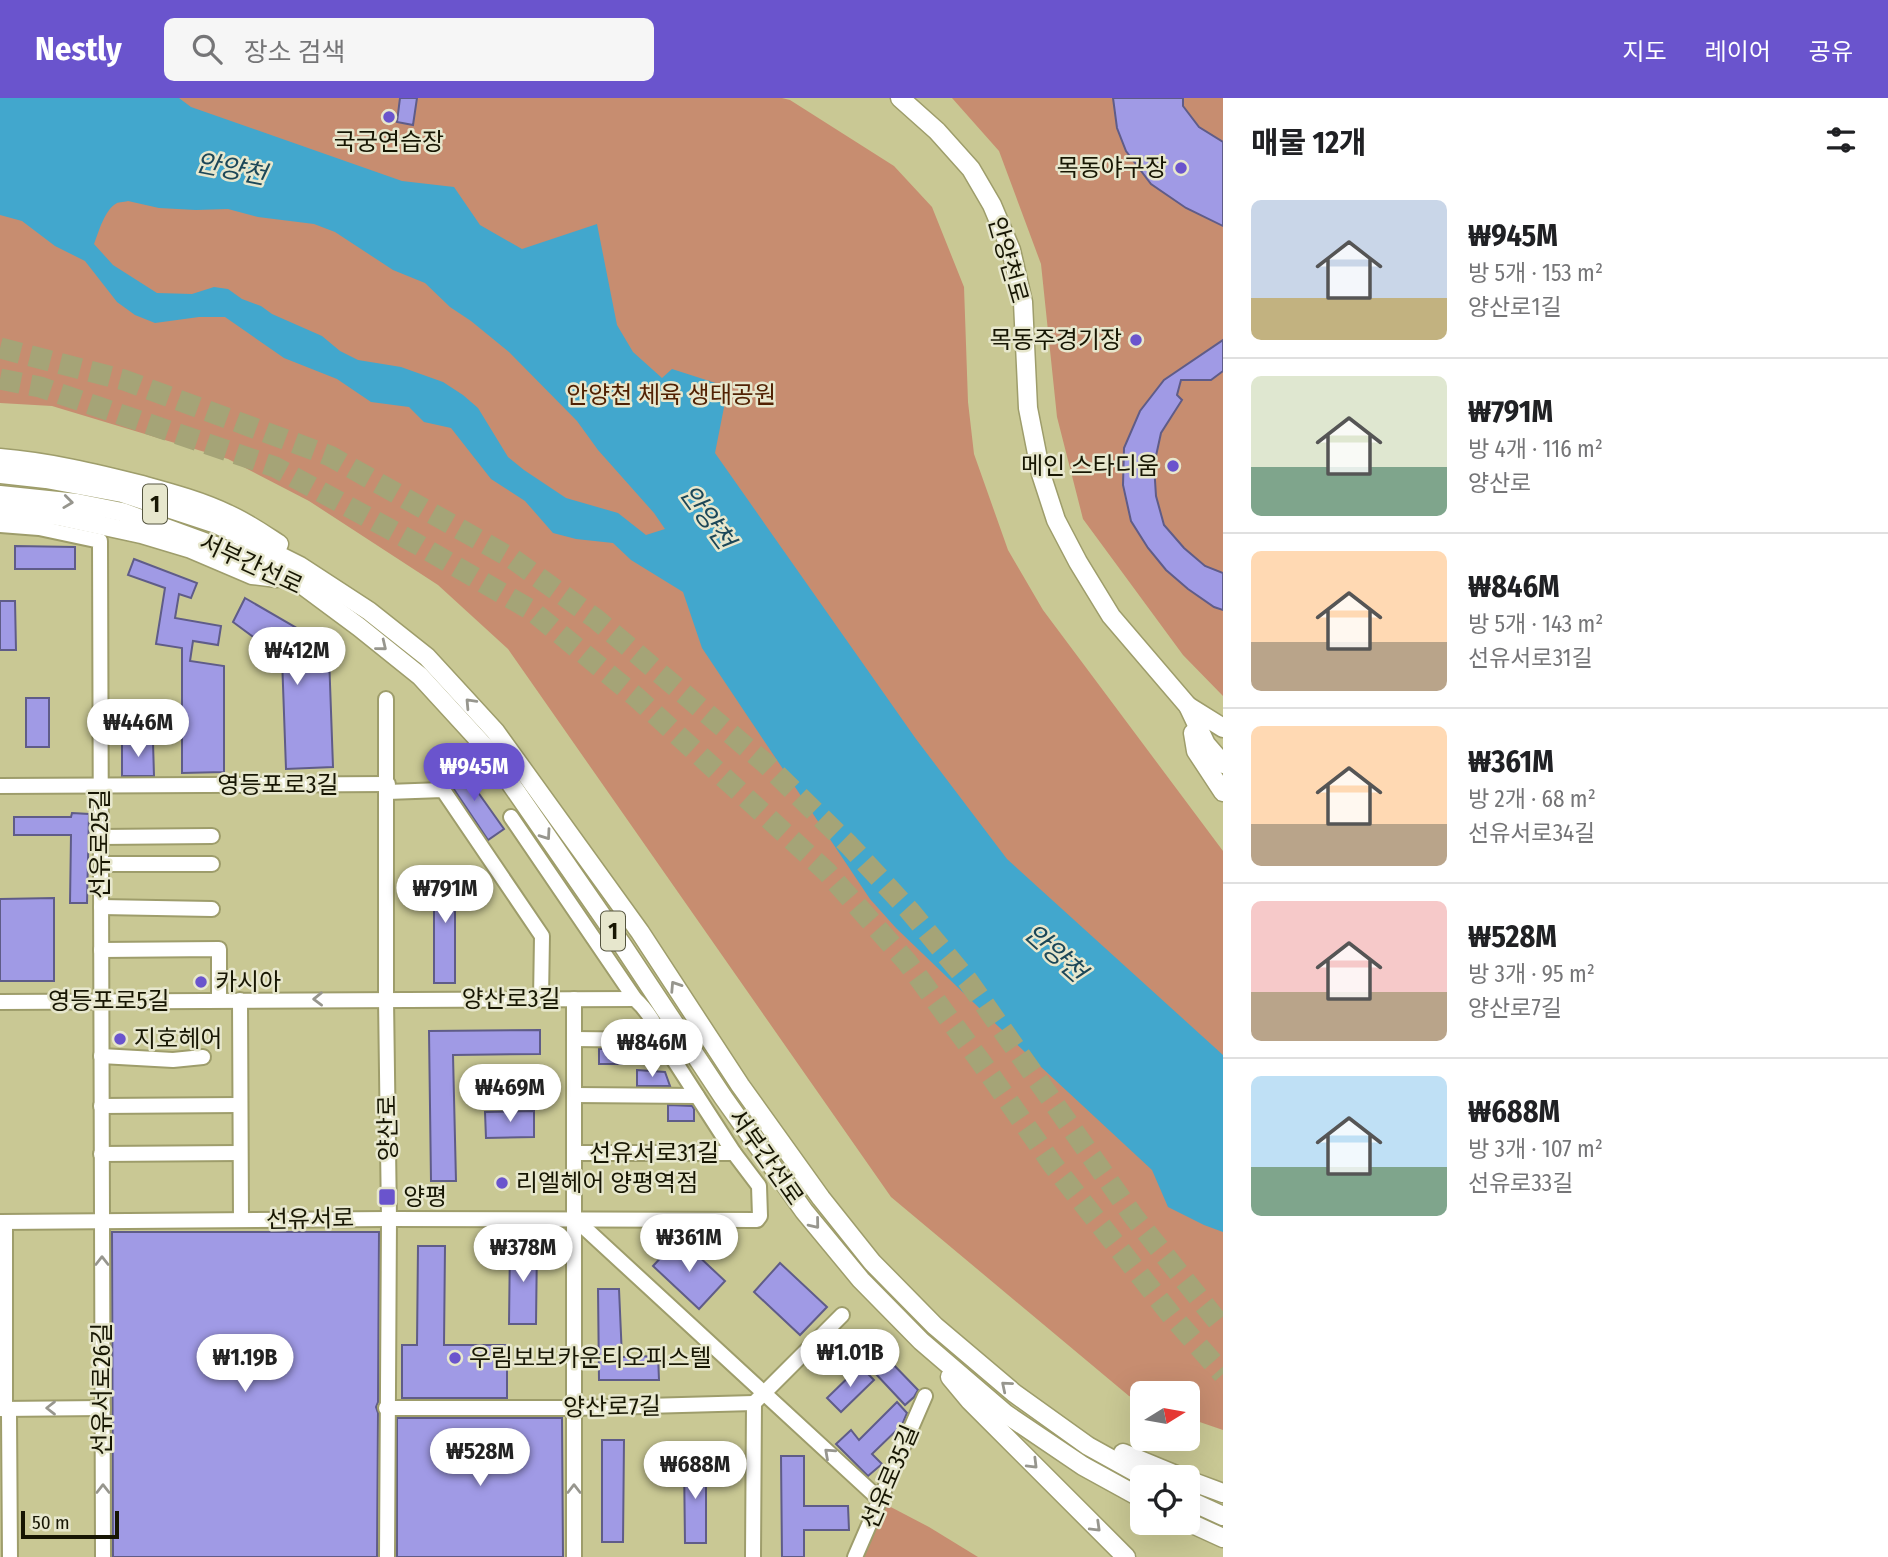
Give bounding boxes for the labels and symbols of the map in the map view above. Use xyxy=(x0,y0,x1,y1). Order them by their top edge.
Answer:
marker: 국궁연습장 xyxy=(381,109,397,125)
place label: 국궁연습장 xyxy=(334,128,444,156)
water label: 안양천 xyxy=(193,147,272,192)
place label: 목동야구장 xyxy=(1057,154,1167,182)
marker: 목동야구장 xyxy=(1173,160,1189,176)
street label: 안양천로 xyxy=(982,214,1034,306)
place label: 목동주경기장 xyxy=(990,326,1122,354)
marker: 목동주경기장 xyxy=(1128,332,1144,348)
park label: 안양천 체육 생태공원 xyxy=(566,381,776,409)
place label: 메인 스타디움 xyxy=(1021,452,1159,480)
marker: 메인 스타디움 xyxy=(1165,458,1181,474)
water label: 안양천 xyxy=(673,479,742,558)
road number: 1 xyxy=(143,484,167,524)
one-way arrow xyxy=(62,495,74,510)
street label: 서부간선로 xyxy=(195,528,307,600)
pin: ₩412M xyxy=(248,628,346,687)
one-way arrow xyxy=(374,637,386,650)
one-way arrow xyxy=(465,698,478,711)
pin: ₩446M xyxy=(89,700,187,759)
pin: ₩945M xyxy=(425,744,523,803)
street label: 영등포로3길 xyxy=(217,771,339,799)
street label: 선유로25길 xyxy=(86,789,114,899)
one-way arrow xyxy=(538,827,550,840)
pin: ₩791M xyxy=(396,866,494,925)
road number: 1 xyxy=(601,912,625,950)
water label: 안양천 xyxy=(1018,917,1094,991)
place label: 카시아 xyxy=(215,968,281,996)
marker: 카시아 xyxy=(193,974,209,990)
one-way arrow xyxy=(671,981,684,994)
street label: 양산로3길 xyxy=(461,985,561,1013)
street label: 영등포로5길 xyxy=(48,987,170,1015)
one-way arrow xyxy=(312,992,323,1007)
pin: ₩846M xyxy=(603,1020,701,1079)
place label: 지호헤어 xyxy=(134,1025,222,1053)
marker: 지호헤어 xyxy=(112,1031,128,1047)
pin: ₩469M xyxy=(461,1065,559,1124)
street label: 양산로 xyxy=(373,1095,403,1161)
street label: 서부간선로 xyxy=(723,1104,809,1210)
street label: 선유서로31길 xyxy=(589,1139,719,1167)
place label: 리엘헤어 양평역점 xyxy=(516,1169,698,1197)
marker: 리엘헤어 양평역점 xyxy=(494,1175,510,1191)
place label: 양평 xyxy=(403,1183,447,1211)
marker: 양평 xyxy=(377,1187,397,1207)
street label: 선유서로 xyxy=(266,1204,354,1234)
pin: ₩361M xyxy=(640,1214,738,1274)
one-way arrow xyxy=(807,1215,819,1228)
pin: ₩378M xyxy=(474,1224,572,1284)
one-way arrow xyxy=(94,1256,109,1267)
street label: 선유서로26길 xyxy=(88,1323,116,1455)
pin: ₩1.01B xyxy=(793,1330,907,1389)
pin: ₩1.19B xyxy=(188,1334,302,1394)
place label: 우림보보카운티오피스텔 xyxy=(469,1344,712,1372)
marker: 우림보보카운티오피스텔 xyxy=(447,1350,463,1366)
north arrow xyxy=(1130,1381,1200,1451)
one-way arrow xyxy=(1001,1382,1014,1394)
street label: 양산로7길 xyxy=(563,1392,661,1422)
one-way arrow xyxy=(46,1400,56,1416)
street label: 선유로35길 xyxy=(856,1421,924,1533)
pin: ₩528M xyxy=(431,1428,529,1488)
pin: ₩688M xyxy=(646,1442,744,1501)
one-way arrow xyxy=(824,1449,837,1461)
one-way arrow xyxy=(1024,1456,1037,1469)
one-way arrow xyxy=(95,1483,111,1494)
one-way arrow xyxy=(566,1483,582,1494)
scale bar xyxy=(21,1508,119,1540)
one-way arrow xyxy=(1088,1519,1101,1532)

